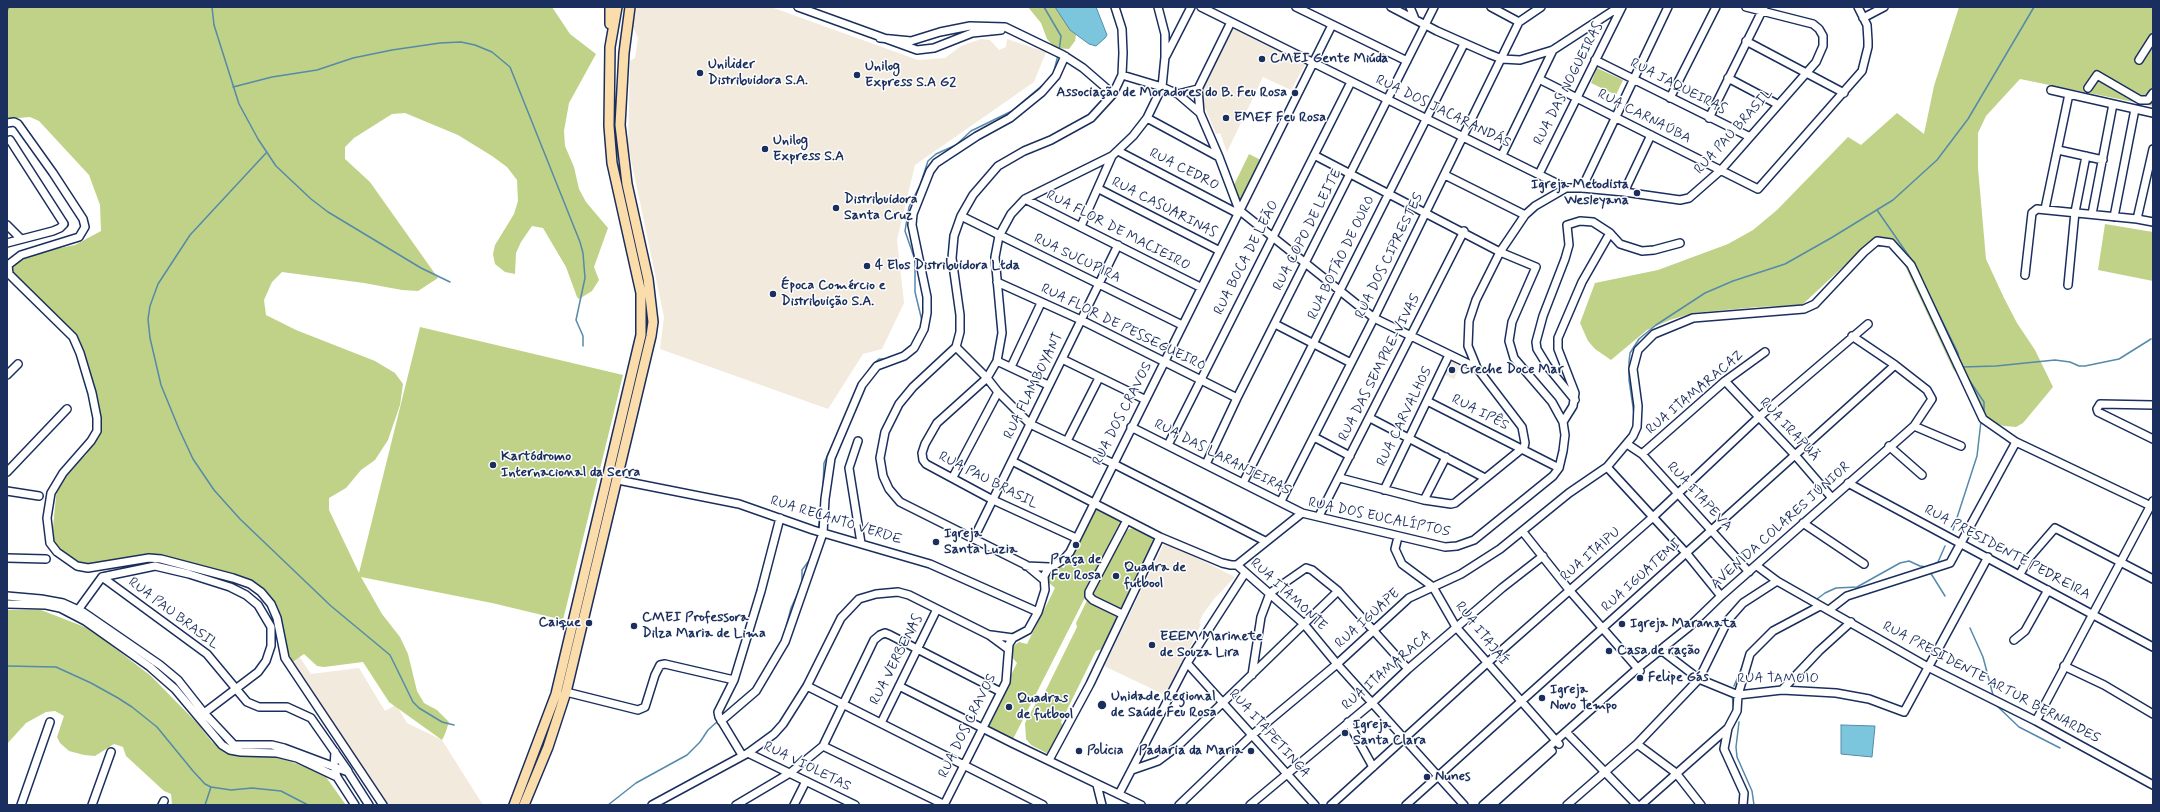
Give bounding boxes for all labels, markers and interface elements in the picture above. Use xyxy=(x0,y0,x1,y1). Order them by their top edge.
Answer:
street label: RUA DAS NOGUEIRAS xyxy=(1531,20,1607,148)
place label: CMEI Gente Miúda xyxy=(1270,51,1389,67)
marker: CMEI Gente Miúda xyxy=(1257,54,1267,64)
street label: RUA JAQUEIRAS xyxy=(1627,56,1729,118)
place label: Unilider Distribuidora S.A. xyxy=(708,57,808,90)
place label: Unilog Express S.A G2 xyxy=(865,59,956,92)
marker: Unilider Distribuidora S.A. xyxy=(695,68,705,78)
marker: Unilog Express S.A G2 xyxy=(852,70,862,80)
street label: RUA DOS JACARANDÁS xyxy=(1373,72,1513,152)
place label: Associação de Moradores do B. Feu Rosa xyxy=(1056,85,1287,101)
street label: RUA CARNAÚBA xyxy=(1594,86,1694,148)
street label: RUA PAU BRASIL xyxy=(1691,86,1777,178)
marker: Associação de Moradores do B. Feu Rosa xyxy=(1290,88,1300,98)
place label: EMEF Feu Rosa xyxy=(1234,110,1326,126)
marker: EMEF Feu Rosa xyxy=(1221,113,1231,123)
place label: Unilog Express S.A xyxy=(773,133,844,166)
marker: Unilog Express S.A xyxy=(760,144,770,154)
street label: RUA CEDRO xyxy=(1146,145,1222,195)
street label: RUA COPO DE LEITE xyxy=(1270,166,1346,294)
street label: RUA CASUARINAS xyxy=(1108,174,1220,242)
place label: Igreja Metodista Wesleyana xyxy=(1531,177,1629,210)
street label: RUA FLOR DE MACIEIRO xyxy=(1043,187,1193,275)
marker: Igreja Metodista Wesleyana xyxy=(1632,188,1642,198)
street label: RUA DOS CIPRESTES xyxy=(1352,190,1428,322)
place label: Distribuidora Santa Cruz xyxy=(844,192,917,224)
street label: RUA BOTÃO DE OURO xyxy=(1305,193,1379,323)
street label: RUA BOCA DE LEÃO xyxy=(1211,198,1283,318)
marker: Distribuidora Santa Cruz xyxy=(831,203,841,213)
street label: RUA SUCUPIRA xyxy=(1031,231,1123,287)
place label: 4 Elos Distribuidora Ltda xyxy=(875,258,1020,274)
marker: 4 Elos Distribuidora Ltda xyxy=(862,261,872,271)
place label: Época Comércio e Distribuição S.A. xyxy=(781,278,886,310)
street label: RUA FLOR DE PESSEGUEIRO xyxy=(1038,281,1208,375)
marker: Época Comércio e Distribuição S.A. xyxy=(768,289,778,299)
street label: RUA DAS SEMPRE-VIVAS xyxy=(1336,292,1424,444)
street label: RUA FLAMBOYANT xyxy=(1001,330,1067,442)
street label: RUA ITAMARACAZ xyxy=(1643,348,1747,438)
street label: RUA DOS CRAVOS xyxy=(1090,360,1156,468)
place label: Creche Doce Mar xyxy=(1460,362,1564,378)
street label: RUA CARVALHOS xyxy=(1374,365,1436,469)
marker: Creche Doce Mar xyxy=(1447,365,1457,375)
street label: RUA IPÊS xyxy=(1449,391,1511,435)
street label: RUA IRAPUÃ xyxy=(1755,395,1823,465)
street label: RUA DAS LARANJEIRAS xyxy=(1151,416,1293,500)
place label: Kartódromo Internacional da Serra xyxy=(501,449,640,482)
street label: RUA PAU BRASIL xyxy=(936,449,1040,513)
street label: RUA ITAPEVA xyxy=(1663,459,1735,535)
street label: AVENIDA COLARES JÚNIOR xyxy=(1708,459,1854,593)
marker: Kartódromo Internacional da Serra xyxy=(488,460,498,470)
street label: RUA RECANTO VERDE xyxy=(768,493,904,549)
street label: RUA DOS EUCALÍPTOS xyxy=(1306,495,1452,541)
street label: RUA PRESIDENTE PEDREIRA xyxy=(1921,502,2093,604)
street label: RUA ITAIPU xyxy=(1557,524,1625,586)
place label: Igreja Santa Luzia xyxy=(944,526,1017,558)
street label: RUA IGUATEMI xyxy=(1599,536,1685,616)
marker: Igreja Santa Luzia xyxy=(931,537,941,547)
marker: Praça de Feu Rosa xyxy=(1071,540,1081,550)
place label: Praça de Feu Rosa xyxy=(1050,552,1102,584)
street label: RUA ITAMONTE xyxy=(1246,555,1330,635)
place label: Quadra de futbool xyxy=(1124,560,1186,592)
marker: Quadra de futbool xyxy=(1111,571,1121,581)
street label: RUA PAU BRASIL xyxy=(124,574,222,654)
street label: RUA IGUAPE xyxy=(1332,586,1404,652)
street label: RUA ITAJAÍ xyxy=(1451,599,1511,669)
place label: CMEI Professora Dilza Maria de Lima xyxy=(642,610,766,642)
street label: RUA VERBENAS xyxy=(867,612,927,708)
place label: Caique xyxy=(538,615,581,631)
place label: Igreja Maranata xyxy=(1630,616,1737,632)
marker: Caique xyxy=(584,618,594,628)
street label: RUA PRESIDENTE ARTUR BERNARDES xyxy=(1880,618,2102,748)
marker: Igreja Maranata xyxy=(1617,619,1627,629)
marker: CMEI Professora Dilza Maria de Lima xyxy=(629,621,639,631)
street label: RUA ITAMARACA xyxy=(1339,628,1435,714)
place label: EEEM Marinete de Souza Lira xyxy=(1160,629,1263,662)
marker: EEEM Marinete de Souza Lira xyxy=(1147,640,1157,650)
place label: Casa de ração xyxy=(1617,643,1700,659)
marker: Casa de ração xyxy=(1604,646,1614,656)
place label: Felipe Gás xyxy=(1648,670,1709,686)
street label: RUA DOS CRAVOS xyxy=(936,671,1000,781)
street label: RUA TAMOIO xyxy=(1737,671,1819,687)
marker: Felipe Gás xyxy=(1635,673,1645,683)
place label: Igreja Novo Tempo xyxy=(1550,682,1617,714)
street label: RUA ITAPETINGA xyxy=(1225,686,1313,782)
place label: Unidade Regional de Saúde Feu Rosa xyxy=(1111,689,1217,722)
place label: Quadras de futbool xyxy=(1017,691,1073,724)
marker: Igreja Novo Tempo xyxy=(1537,693,1547,703)
marker: Unidade Regional de Saúde Feu Rosa xyxy=(1096,699,1108,711)
marker: Quadras de futbool xyxy=(1004,702,1014,712)
place label: Igreja Santa Clara xyxy=(1353,717,1426,750)
marker: Igreja Santa Clara xyxy=(1340,728,1350,738)
street label: RUA VIOLETAS xyxy=(760,739,854,795)
place label: Policia xyxy=(1087,743,1124,759)
place label: Padaria da Maria xyxy=(1139,743,1243,759)
marker: Policia xyxy=(1074,746,1084,756)
marker: Padaria da Maria xyxy=(1246,746,1256,756)
place label: Nunes xyxy=(1435,769,1471,785)
marker: Nunes xyxy=(1422,772,1432,782)

